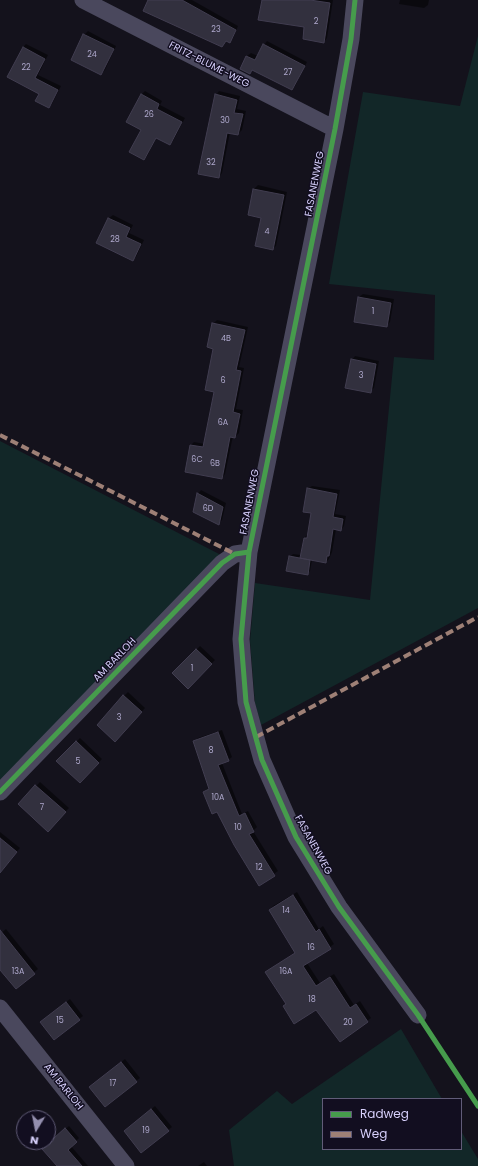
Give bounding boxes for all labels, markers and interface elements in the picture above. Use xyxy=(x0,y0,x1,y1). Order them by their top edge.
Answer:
house number: 2 xyxy=(314,17,318,27)
house number: 23 xyxy=(211,25,221,35)
street label: FRITZ-BLUME-WEG xyxy=(167,39,251,91)
house number: 24 xyxy=(87,50,97,60)
house number: 22 xyxy=(21,63,31,73)
house number: 27 xyxy=(284,68,292,78)
house number: 26 xyxy=(144,110,154,120)
house number: 30 xyxy=(220,116,230,126)
street label: FASANENWEG xyxy=(303,150,327,218)
house number: 32 xyxy=(206,158,216,168)
house number: 4 xyxy=(264,227,270,237)
house number: 28 xyxy=(110,235,120,245)
house number: 1 xyxy=(372,307,374,317)
house number: 4B xyxy=(221,334,231,344)
house number: 3 xyxy=(359,371,363,381)
house number: 6 xyxy=(220,376,226,386)
house number: 6A xyxy=(218,418,228,428)
house number: 6C xyxy=(191,455,203,465)
house number: 6B xyxy=(210,459,220,469)
street label: FASANENWEG xyxy=(238,468,262,536)
house number: 6D xyxy=(203,504,213,514)
street label: AM BARLOH xyxy=(91,636,139,684)
house number: 1 xyxy=(191,664,193,674)
house number: 3 xyxy=(117,713,121,723)
house number: 8 xyxy=(208,746,214,756)
house number: 5 xyxy=(75,757,81,767)
house number: 10A xyxy=(212,793,224,803)
house number: 7 xyxy=(40,803,44,813)
street label: FASANENWEG xyxy=(292,813,334,877)
house number: 10 xyxy=(234,823,242,833)
house number: 12 xyxy=(255,863,263,873)
house number: 14 xyxy=(282,906,290,916)
house number: 16 xyxy=(307,943,315,953)
house number: 13A xyxy=(12,967,24,977)
house number: 16A xyxy=(279,967,293,977)
house number: 18 xyxy=(308,995,316,1005)
house number: 15 xyxy=(56,1016,64,1026)
house number: 20 xyxy=(343,1018,353,1028)
street label: AM BARLOH xyxy=(41,1061,85,1113)
house number: 17 xyxy=(110,1079,116,1089)
legend xyxy=(322,1098,462,1150)
text: Radweg xyxy=(360,1105,409,1122)
north arrow xyxy=(16,1110,56,1150)
text: Weg xyxy=(360,1125,387,1142)
house number: 19 xyxy=(142,1126,150,1136)
text: N xyxy=(29,1132,40,1149)

